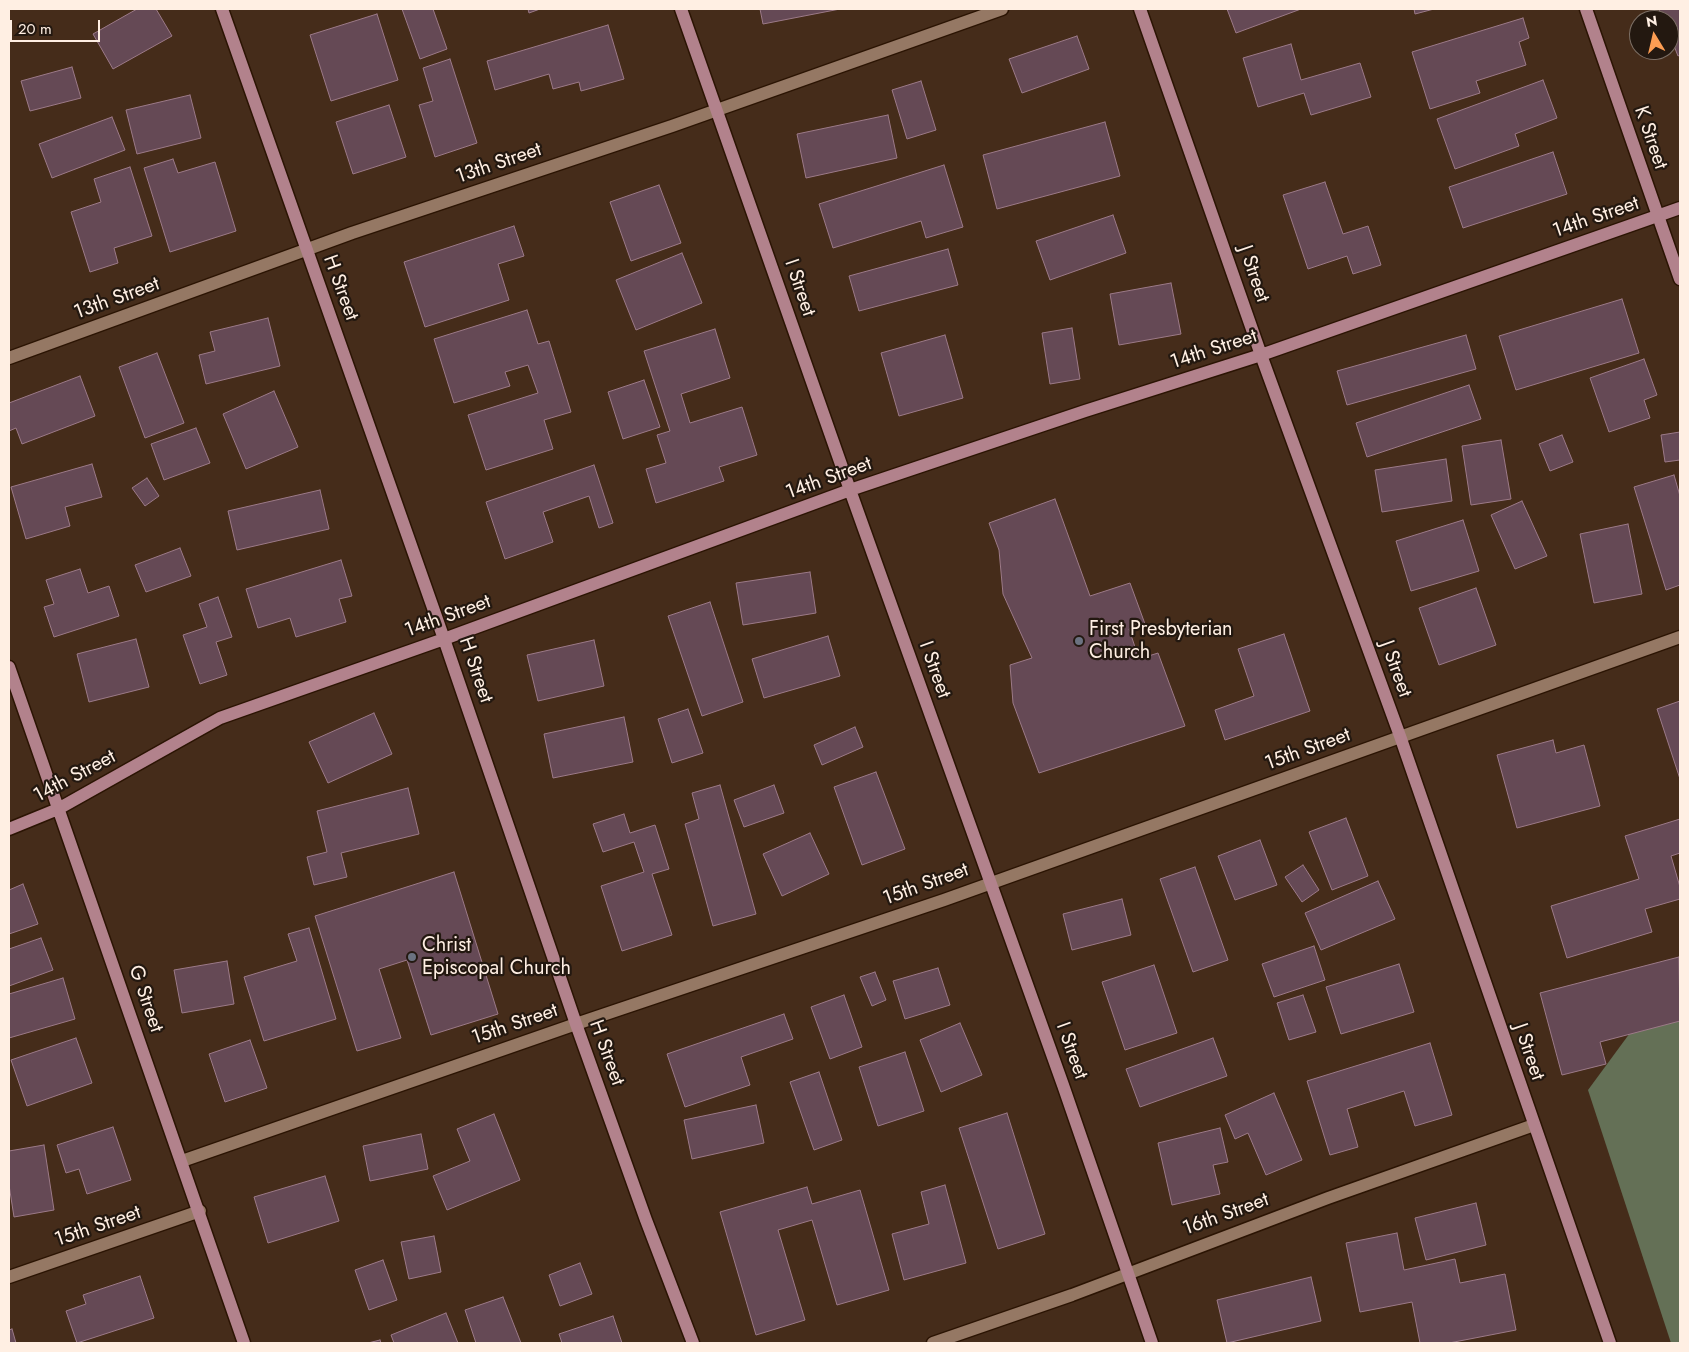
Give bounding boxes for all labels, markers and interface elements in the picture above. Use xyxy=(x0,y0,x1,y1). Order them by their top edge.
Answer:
scale bar xyxy=(12,10,102,42)
north arrow xyxy=(1629,10,1679,60)
text: N xyxy=(1645,10,1659,32)
text: 20 m xyxy=(18,18,52,40)
street label: K Street xyxy=(1628,103,1672,173)
street label: 13th Street xyxy=(453,138,545,190)
street label: 14th Street xyxy=(1550,192,1642,244)
street label: J Street xyxy=(1232,242,1274,306)
street label: H Street xyxy=(317,252,363,324)
street label: I Street xyxy=(778,256,820,320)
street label: 13th Street xyxy=(71,273,163,325)
street label: 14th Street xyxy=(1168,325,1260,375)
street label: 14th Street xyxy=(783,452,875,506)
street label: 14th Street xyxy=(402,590,494,644)
place label: First Presbyterian Church xyxy=(1089,618,1233,665)
street label: H Street xyxy=(453,634,497,706)
marker: First Presbyterian Church xyxy=(1073,635,1085,647)
street label: J Street xyxy=(1374,637,1416,701)
street label: I Street xyxy=(913,638,955,702)
street label: 15th Street xyxy=(1262,723,1354,777)
street label: 14th Street xyxy=(30,745,120,809)
street label: 15th Street xyxy=(880,858,972,912)
place label: Christ Episcopal Church xyxy=(422,934,571,981)
marker: Christ Episcopal Church xyxy=(406,951,418,963)
street label: G Street xyxy=(122,962,168,1036)
street label: 15th Street xyxy=(469,999,561,1051)
street label: H Street xyxy=(583,1017,629,1089)
street label: I Street xyxy=(1050,1019,1092,1083)
street label: J Street xyxy=(1507,1020,1549,1084)
street label: 16th Street xyxy=(1180,1188,1272,1242)
street label: 15th Street xyxy=(52,1201,144,1253)

